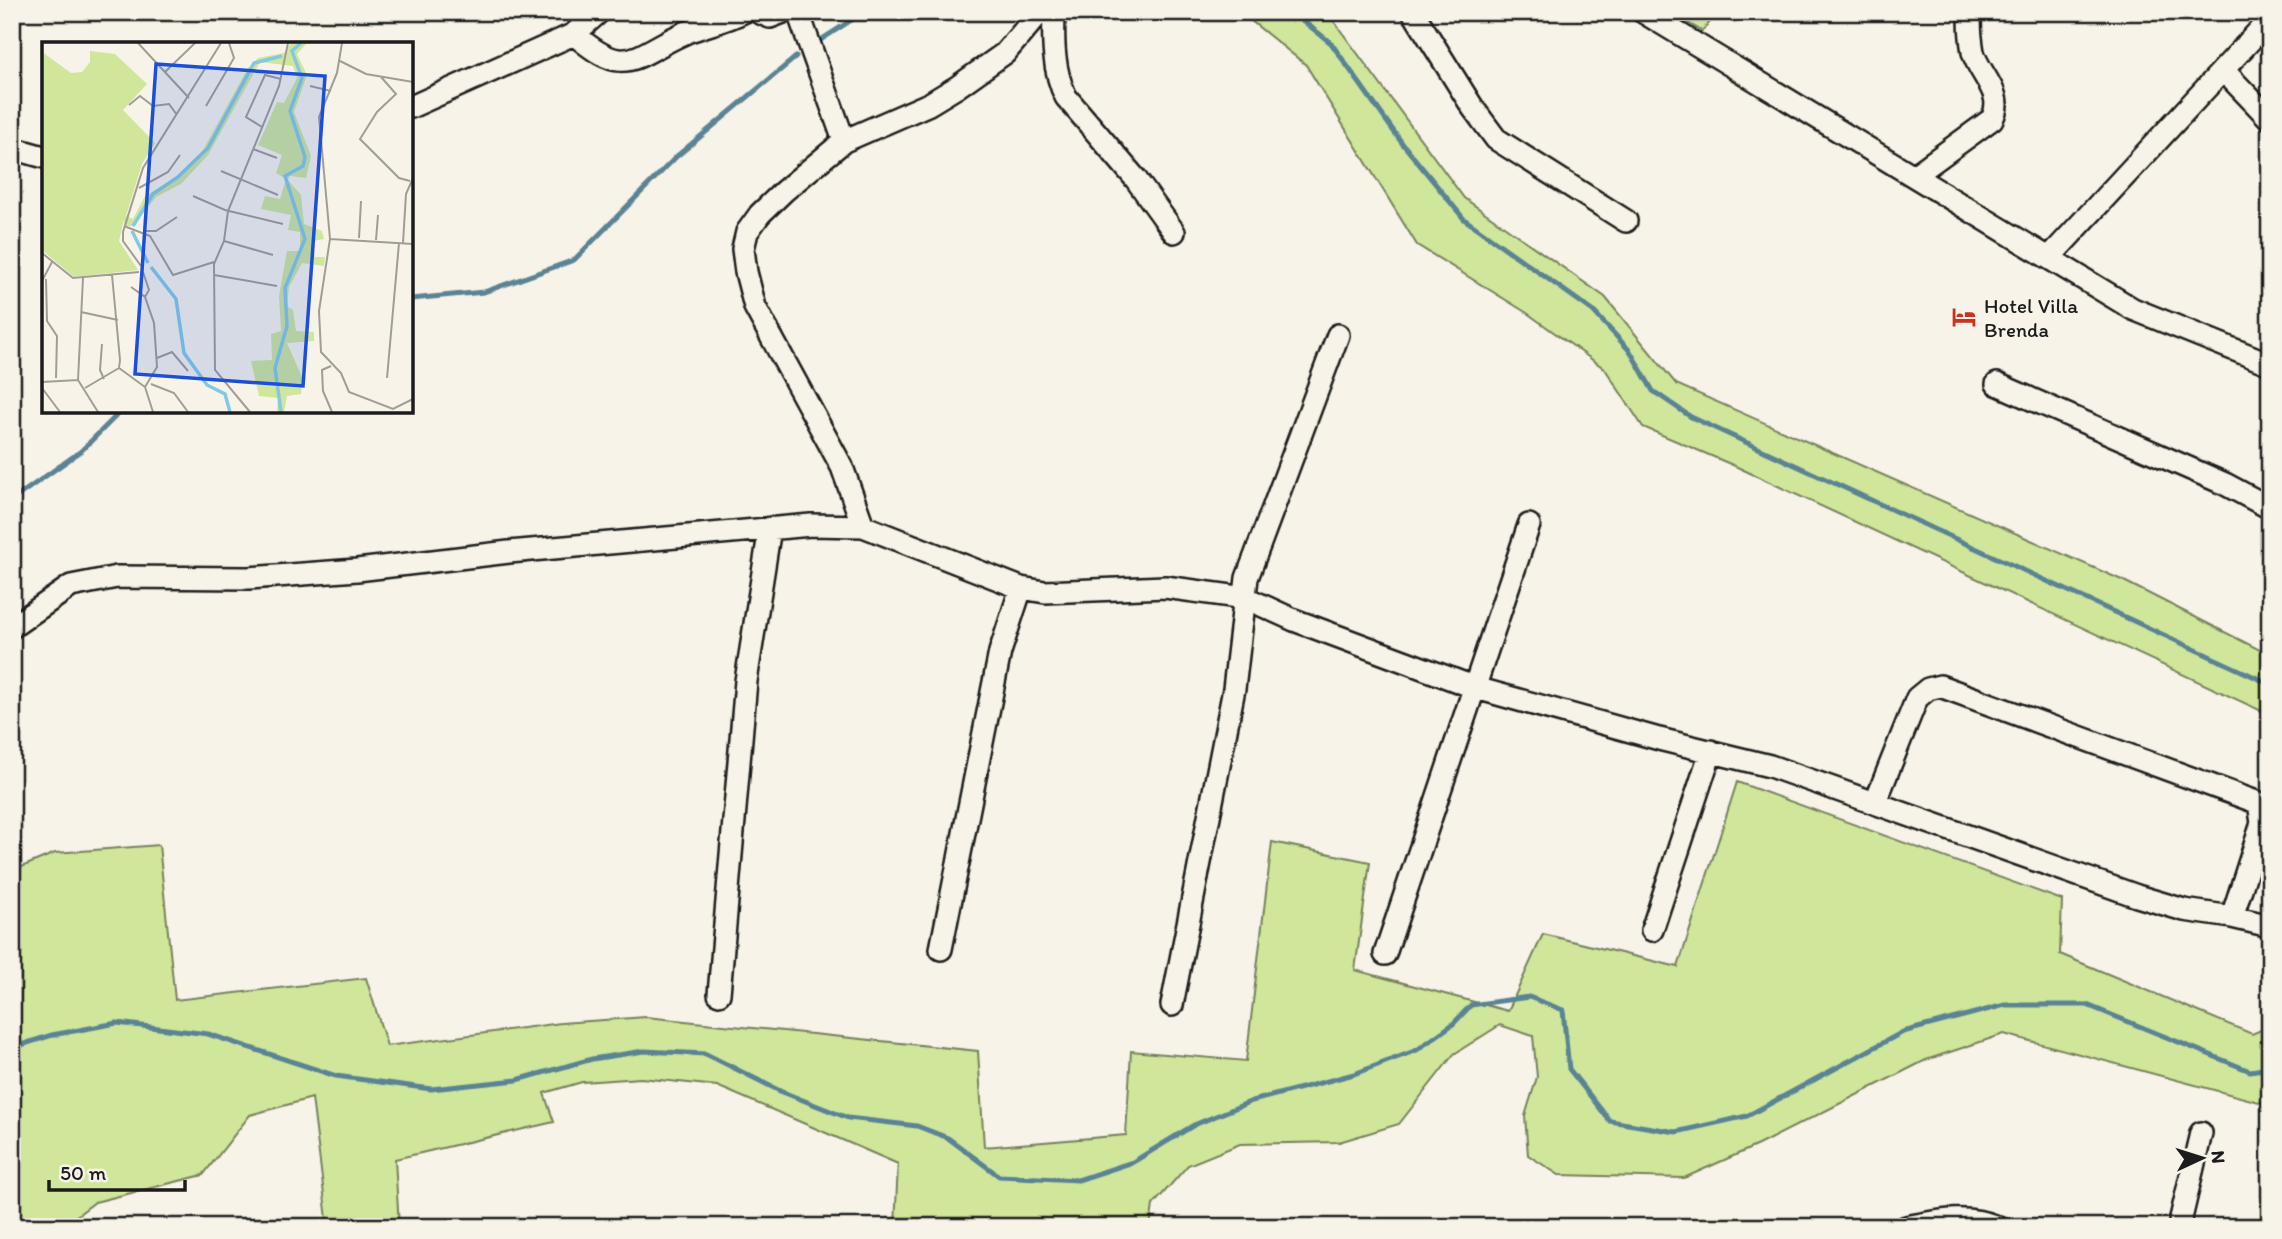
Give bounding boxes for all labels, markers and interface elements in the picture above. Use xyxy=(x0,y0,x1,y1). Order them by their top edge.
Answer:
inset map xyxy=(42,42,413,413)
place label: Hotel Villa Brenda xyxy=(1984,293,2078,342)
hotel icon: Hotel Villa Brenda xyxy=(1950,303,1978,331)
north arrow xyxy=(2166,1124,2236,1194)
scale bar xyxy=(49,1148,186,1192)
text: N xyxy=(2207,1150,2230,1164)
text: 50 m xyxy=(60,1160,107,1185)

